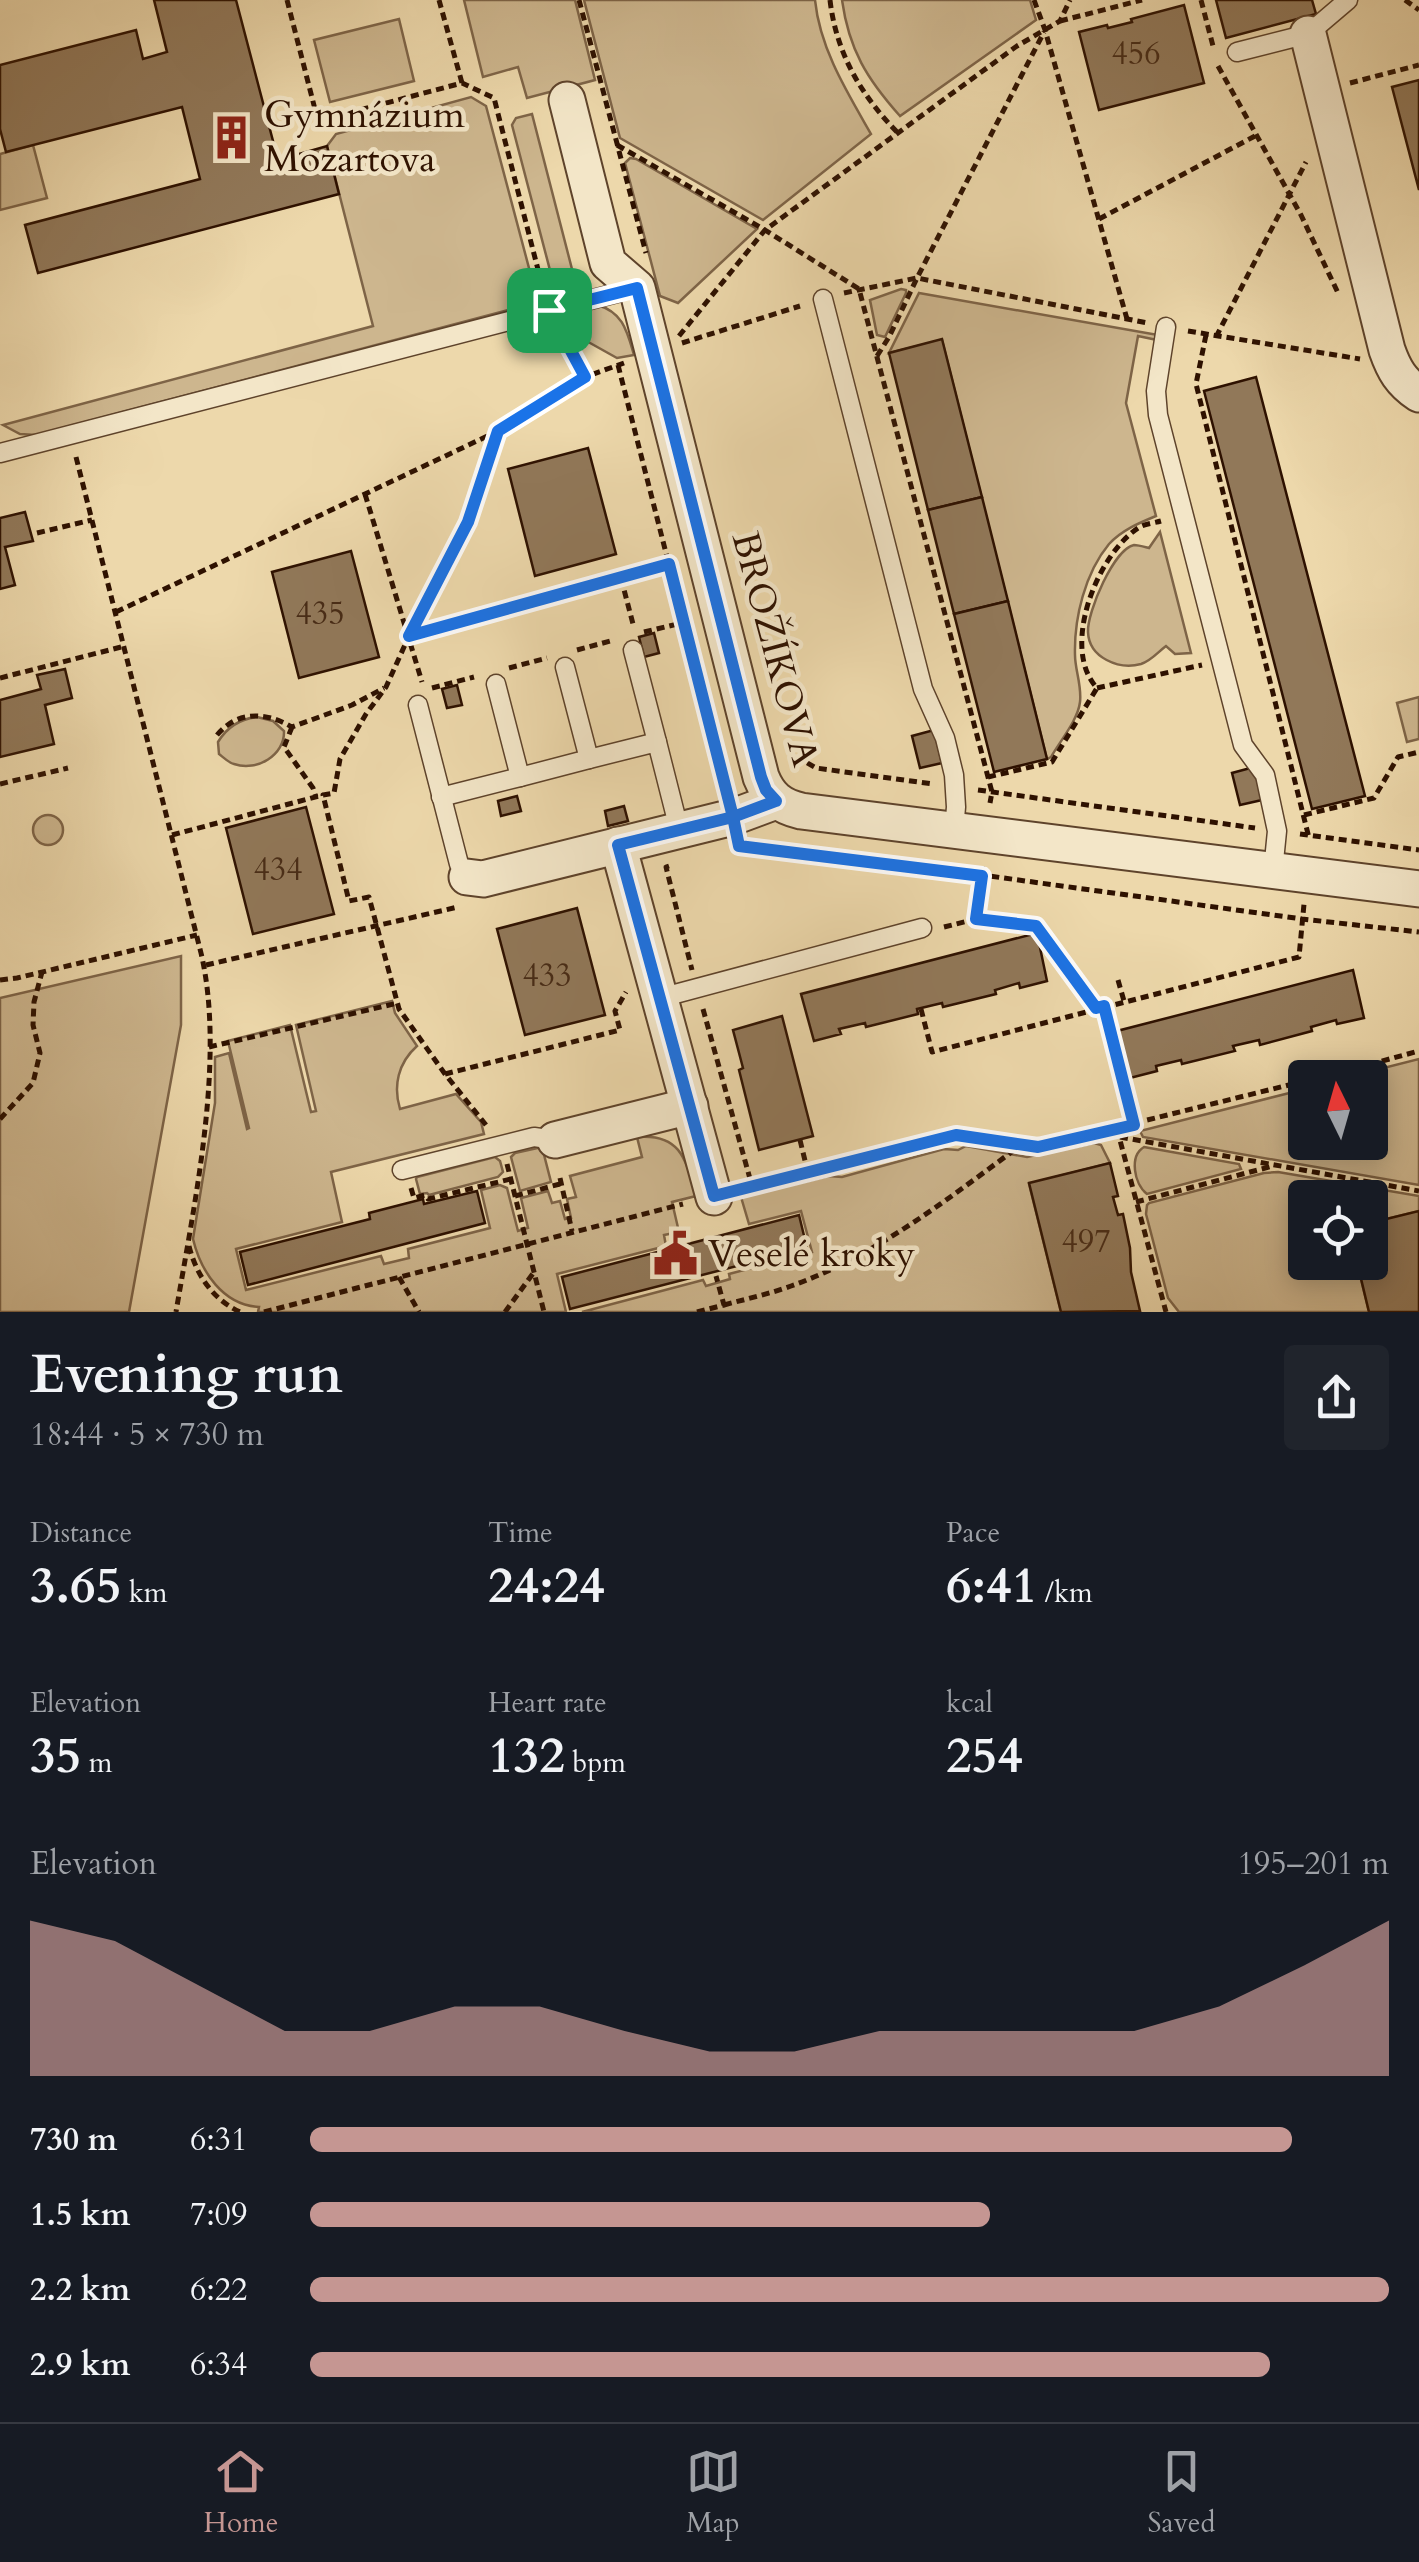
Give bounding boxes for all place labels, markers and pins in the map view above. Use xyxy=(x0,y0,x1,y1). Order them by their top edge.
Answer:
place label: Gymnázium Mozartova xyxy=(264,89,466,185)
building icon: Gymnázium Mozartova xyxy=(207,113,255,161)
pin xyxy=(507,268,592,353)
place label: Veselé kroky xyxy=(708,1228,915,1280)
public building icon: Veselé kroky xyxy=(651,1230,699,1278)

